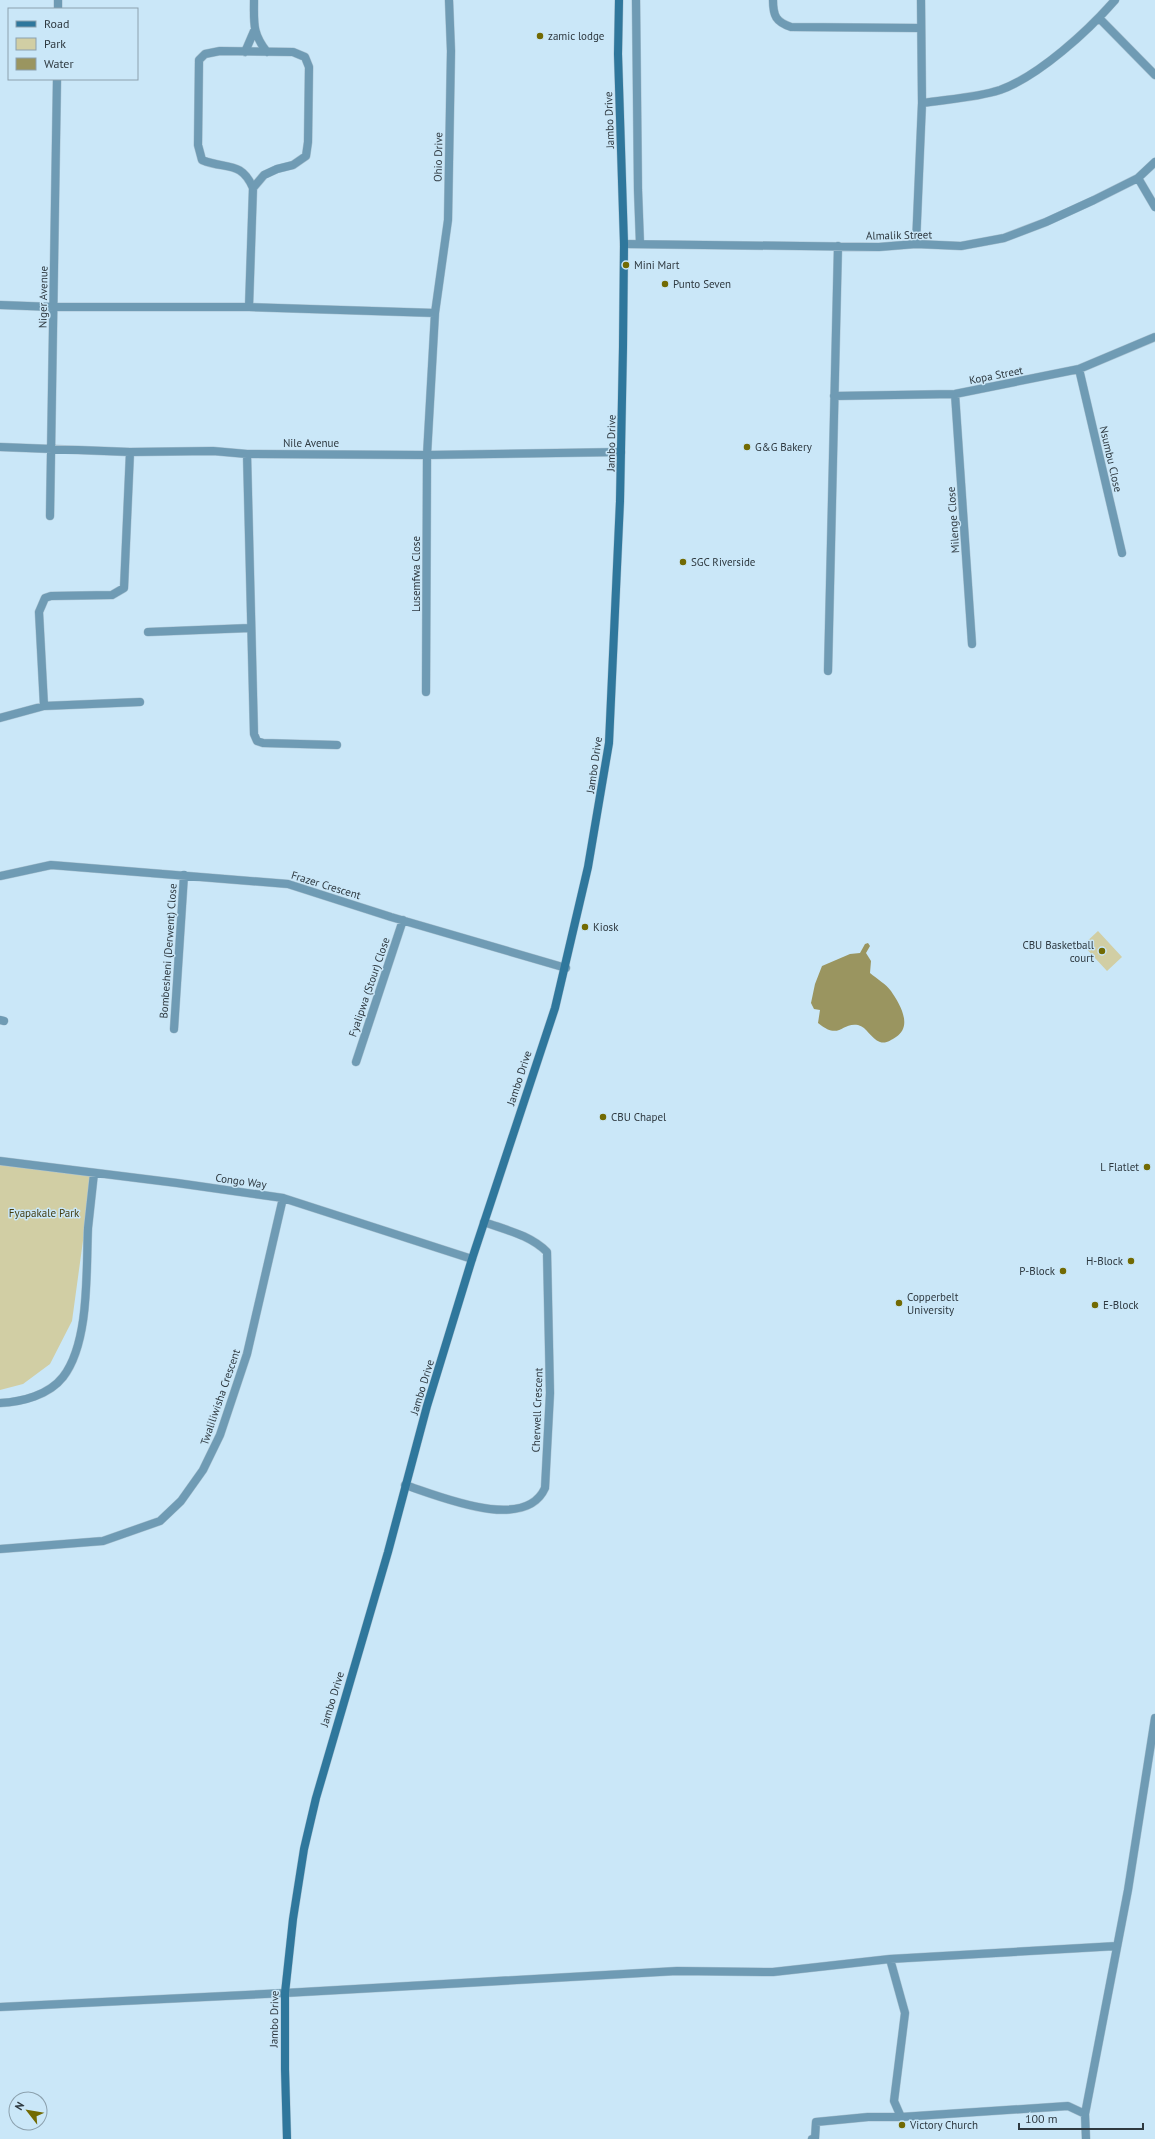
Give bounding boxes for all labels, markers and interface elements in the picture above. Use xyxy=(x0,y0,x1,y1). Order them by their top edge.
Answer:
legend xyxy=(8,8,138,80)
text: Road xyxy=(44,16,69,31)
place label: zamic lodge xyxy=(548,29,605,43)
marker: zamic lodge xyxy=(535,31,545,41)
text: Park xyxy=(44,36,66,51)
text: Water xyxy=(44,56,74,71)
street label: Jambo Drive xyxy=(601,91,617,150)
street label: Ohio Drive xyxy=(431,131,445,182)
street label: Almalik Street xyxy=(866,227,932,243)
place label: Mini Mart xyxy=(634,258,680,272)
marker: Mini Mart xyxy=(621,260,631,270)
street label: Niger Avenue xyxy=(35,265,51,328)
place label: Punto Seven xyxy=(673,277,731,291)
marker: Punto Seven xyxy=(660,279,670,289)
street label: Kopa Street xyxy=(968,363,1024,387)
street label: Jambo Drive xyxy=(603,414,619,473)
street label: Nsumbu Close xyxy=(1097,425,1125,494)
street label: Nile Avenue xyxy=(283,436,339,450)
place label: G&G Bakery xyxy=(755,440,813,454)
marker: G&G Bakery xyxy=(742,442,752,452)
street label: Milenge Close xyxy=(944,486,962,554)
street label: Lusemfwa Close xyxy=(409,536,423,612)
place label: SGC Riverside xyxy=(691,555,756,569)
marker: SGC Riverside xyxy=(678,557,688,567)
street label: Jambo Drive xyxy=(583,735,605,795)
street label: Frazer Crescent xyxy=(290,868,363,902)
street label: Bombesheni (Derwent) Close xyxy=(156,883,180,1019)
place label: Kiosk xyxy=(593,920,619,934)
marker: Kiosk xyxy=(580,922,590,932)
street label: Fyalipwa (Stour) Close xyxy=(345,935,393,1039)
place label: CBU Basketball court xyxy=(1022,938,1095,965)
marker: CBU Basketball court xyxy=(1097,946,1107,956)
street label: Jambo Drive xyxy=(503,1048,535,1108)
place label: CBU Chapel xyxy=(611,1110,667,1124)
marker: CBU Chapel xyxy=(598,1112,608,1122)
place label: L Flatlet xyxy=(1100,1160,1139,1174)
marker: L Flatlet xyxy=(1142,1162,1152,1172)
street label: Congo Way xyxy=(214,1170,268,1192)
park label: Fyapakale Park xyxy=(9,1206,80,1220)
place label: H-Block xyxy=(1086,1254,1124,1268)
marker: H-Block xyxy=(1126,1256,1136,1266)
place label: P-Block xyxy=(1019,1264,1056,1278)
marker: P-Block xyxy=(1058,1266,1068,1276)
place label: Copperbelt University xyxy=(907,1290,959,1317)
marker: Copperbelt University xyxy=(894,1298,904,1308)
place label: E-Block xyxy=(1103,1298,1139,1312)
marker: E-Block xyxy=(1090,1300,1100,1310)
street label: Twaliliwisha Crescent xyxy=(197,1347,243,1447)
street label: Jambo Drive xyxy=(407,1357,437,1417)
street label: Cherwell Crescent xyxy=(529,1367,545,1453)
street label: Jambo Drive xyxy=(317,1669,347,1729)
street label: Jambo Drive xyxy=(266,1990,282,2049)
north arrow xyxy=(8,2091,48,2131)
text: N xyxy=(12,2099,27,2113)
scale bar xyxy=(1019,2105,1143,2131)
text: 100 m xyxy=(1025,2111,1058,2126)
place label: Victory Church xyxy=(909,2118,978,2132)
marker: Victory Church xyxy=(897,2120,907,2130)

